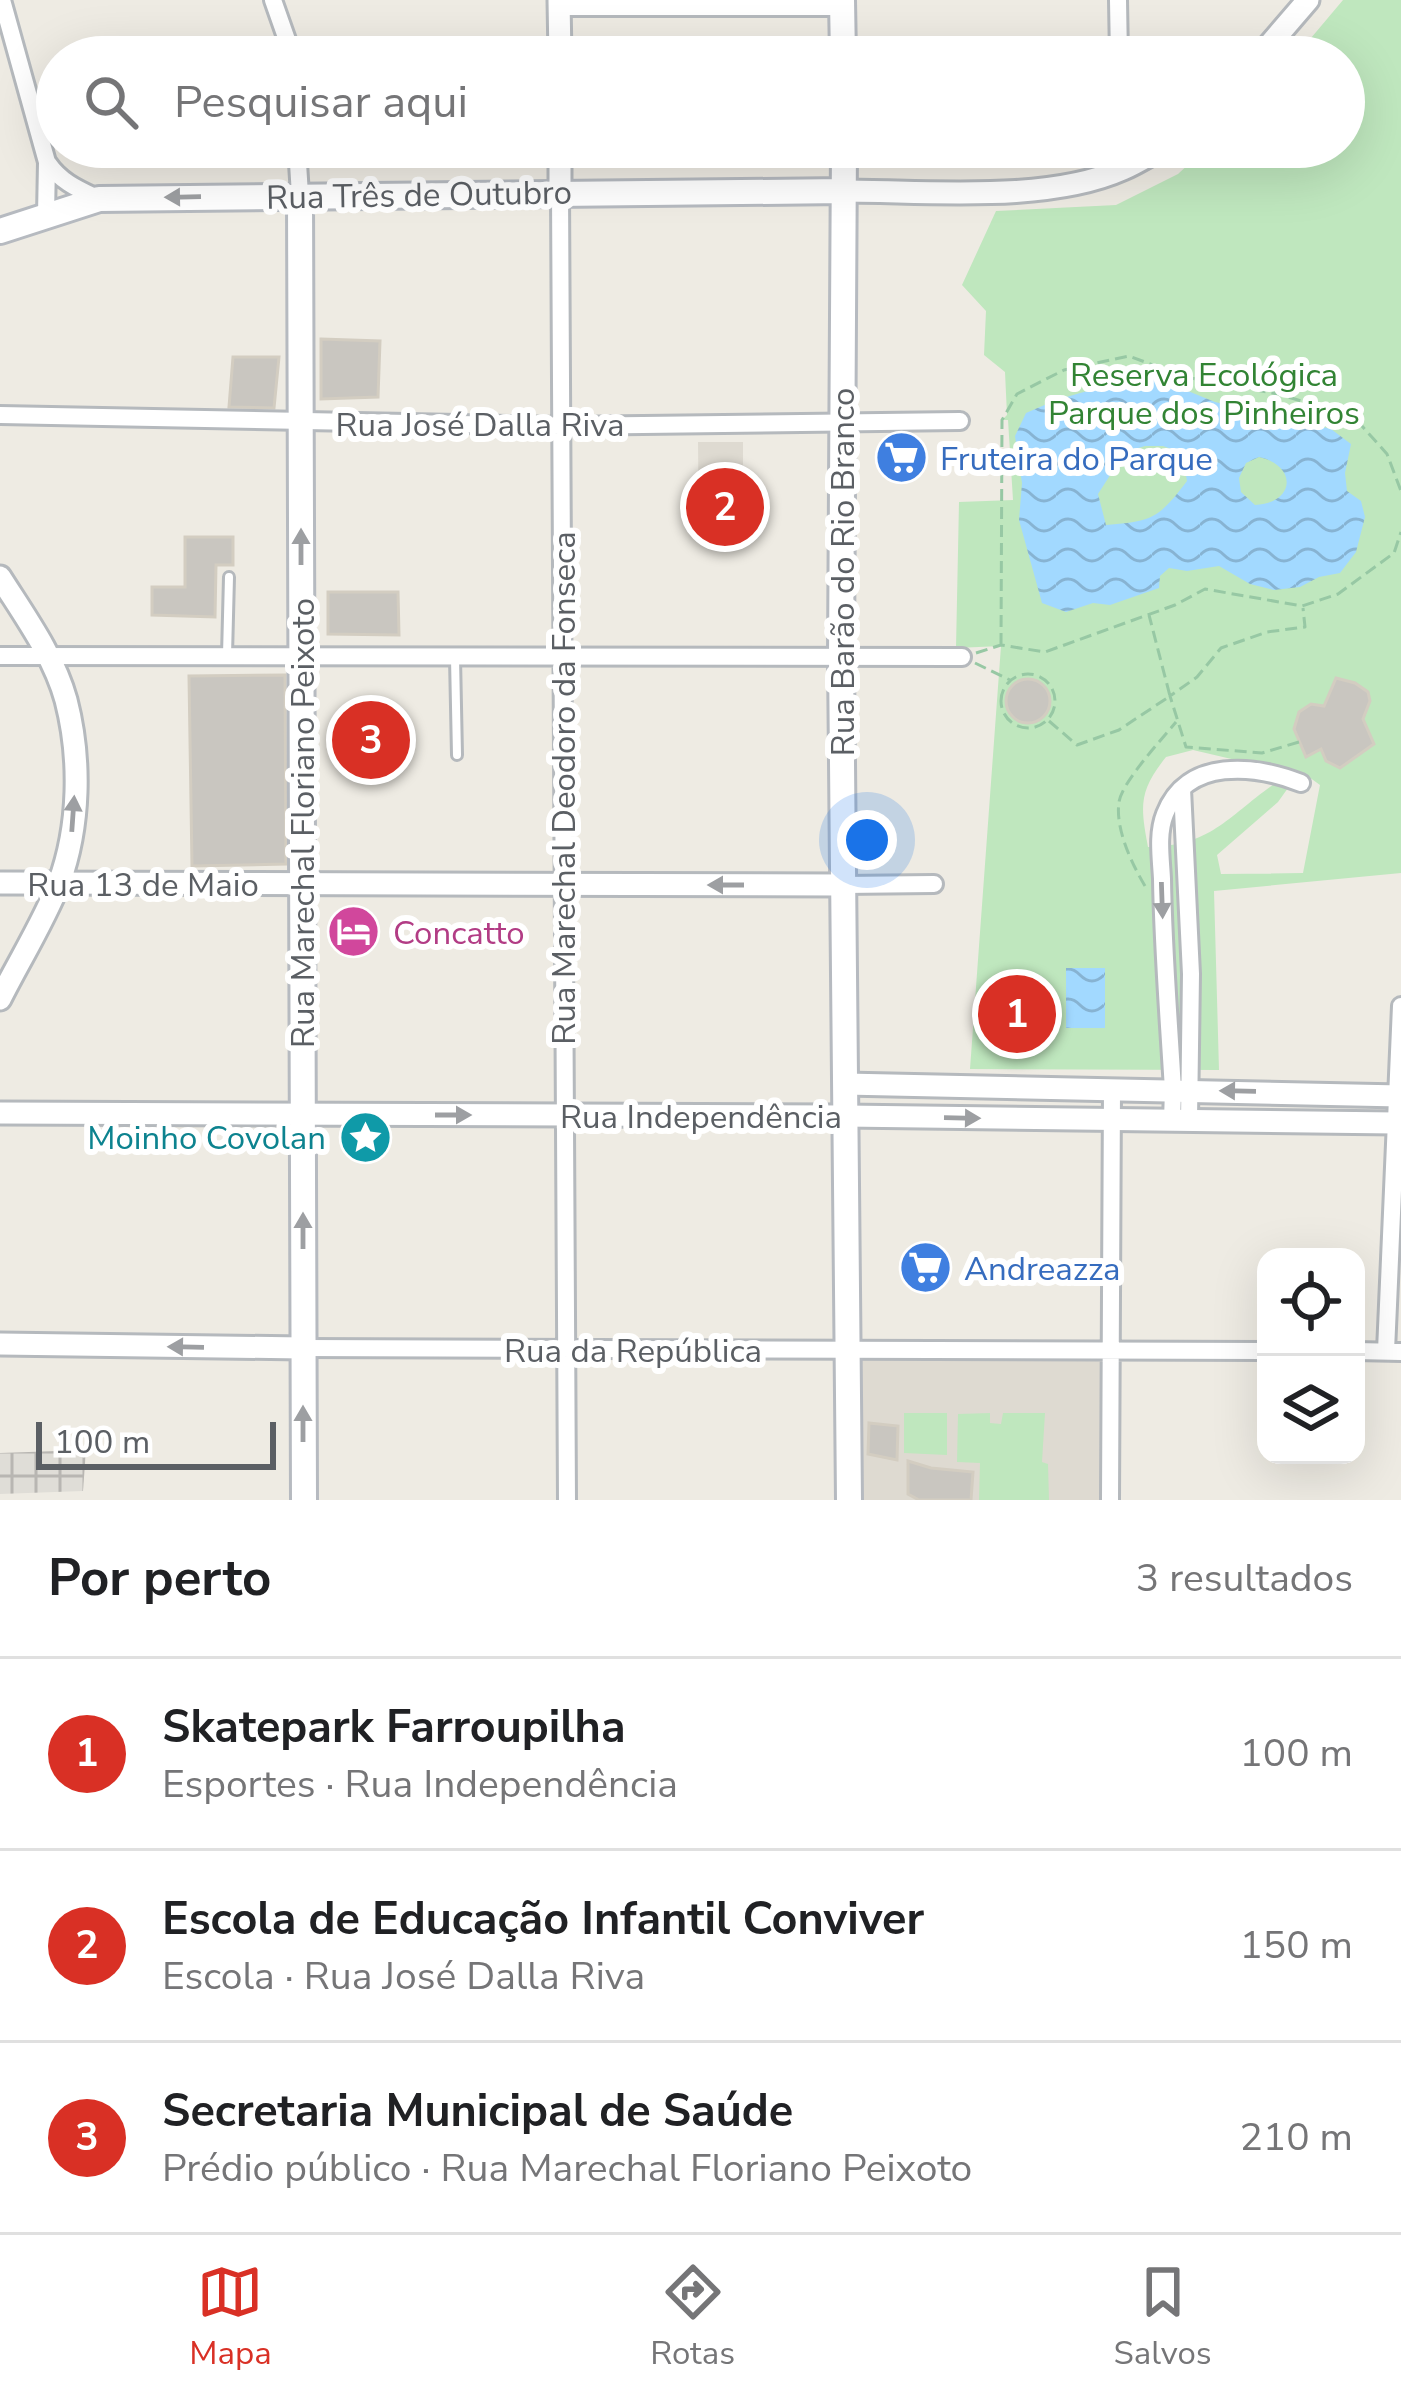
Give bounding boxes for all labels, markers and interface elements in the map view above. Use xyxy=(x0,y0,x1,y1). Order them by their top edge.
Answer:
search box xyxy=(36,36,1365,168)
icon: search xyxy=(78,69,144,135)
text: Pesquisar aqui xyxy=(174,72,468,133)
street label: Rua Três de Outubro xyxy=(266,170,572,221)
one-way arrow xyxy=(163,187,201,207)
park label: Reserva Ecológica Parque dos Pinheiros xyxy=(1048,353,1360,436)
street label: Rua Barão do Rio Branco xyxy=(821,388,866,756)
street label: Rua José Dalla Riva xyxy=(336,403,624,448)
supermarket icon: Fruteira do Parque xyxy=(873,430,929,486)
place label: Fruteira do Parque xyxy=(940,437,1213,482)
pin: 2 xyxy=(686,462,764,552)
one-way arrow xyxy=(291,527,311,565)
street label: Rua Marechal Deodoro da Fonseca xyxy=(542,531,587,1045)
street label: Rua Marechal Floriano Peixoto xyxy=(281,598,326,1048)
pin: 3 xyxy=(332,695,410,785)
one-way arrow xyxy=(64,795,83,832)
your location xyxy=(837,810,897,870)
street label: Rua 13 de Maio xyxy=(27,863,259,908)
one-way arrow xyxy=(706,875,744,895)
one-way arrow xyxy=(1153,882,1172,920)
hotel icon: Concatto xyxy=(326,904,382,960)
place label: Concatto xyxy=(393,911,525,956)
pin: 1 xyxy=(978,969,1056,1059)
one-way arrow xyxy=(1218,1082,1256,1101)
street label: Rua Independência xyxy=(560,1095,842,1140)
one-way arrow xyxy=(435,1105,473,1125)
one-way arrow xyxy=(944,1108,982,1127)
place icon: Moinho Covolan xyxy=(337,1109,393,1165)
place label: Moinho Covolan xyxy=(87,1116,326,1161)
one-way arrow xyxy=(293,1211,313,1249)
supermarket icon: Andreazza xyxy=(897,1240,953,1296)
place label: Andreazza xyxy=(964,1247,1121,1292)
map controls xyxy=(1257,1248,1365,1464)
button: locate xyxy=(1257,1248,1365,1356)
street label: Rua da República xyxy=(504,1329,762,1374)
one-way arrow xyxy=(166,1337,204,1356)
button: layers xyxy=(1257,1356,1365,1464)
one-way arrow xyxy=(293,1404,313,1442)
scale bar xyxy=(36,1416,276,1469)
text: 100 m xyxy=(54,1420,150,1465)
text: Por perto xyxy=(48,1543,271,1613)
text: 3 resultados xyxy=(1136,1552,1353,1605)
text: Skatepark Farroupilha xyxy=(162,1697,626,1758)
text: 1 xyxy=(75,1727,99,1780)
text: 100 m xyxy=(1239,1727,1353,1780)
text: Esportes · Rua Independência xyxy=(162,1758,678,1811)
text: Escola de Educação Infantil Conviver xyxy=(162,1889,924,1950)
text: 2 xyxy=(75,1919,99,1972)
text: 150 m xyxy=(1239,1919,1353,1972)
text: Escola · Rua José Dalla Riva xyxy=(162,1950,645,2003)
text: Secretaria Municipal de Saúde xyxy=(162,2081,793,2142)
text: 3 xyxy=(75,2111,99,2164)
text: 210 m xyxy=(1239,2111,1353,2164)
text: Prédio público · Rua Marechal Floriano Peixoto xyxy=(162,2142,972,2195)
tab: Mapa xyxy=(189,2259,272,2376)
tab: Rotas xyxy=(650,2259,735,2376)
tab: Salvos xyxy=(1114,2259,1212,2376)

